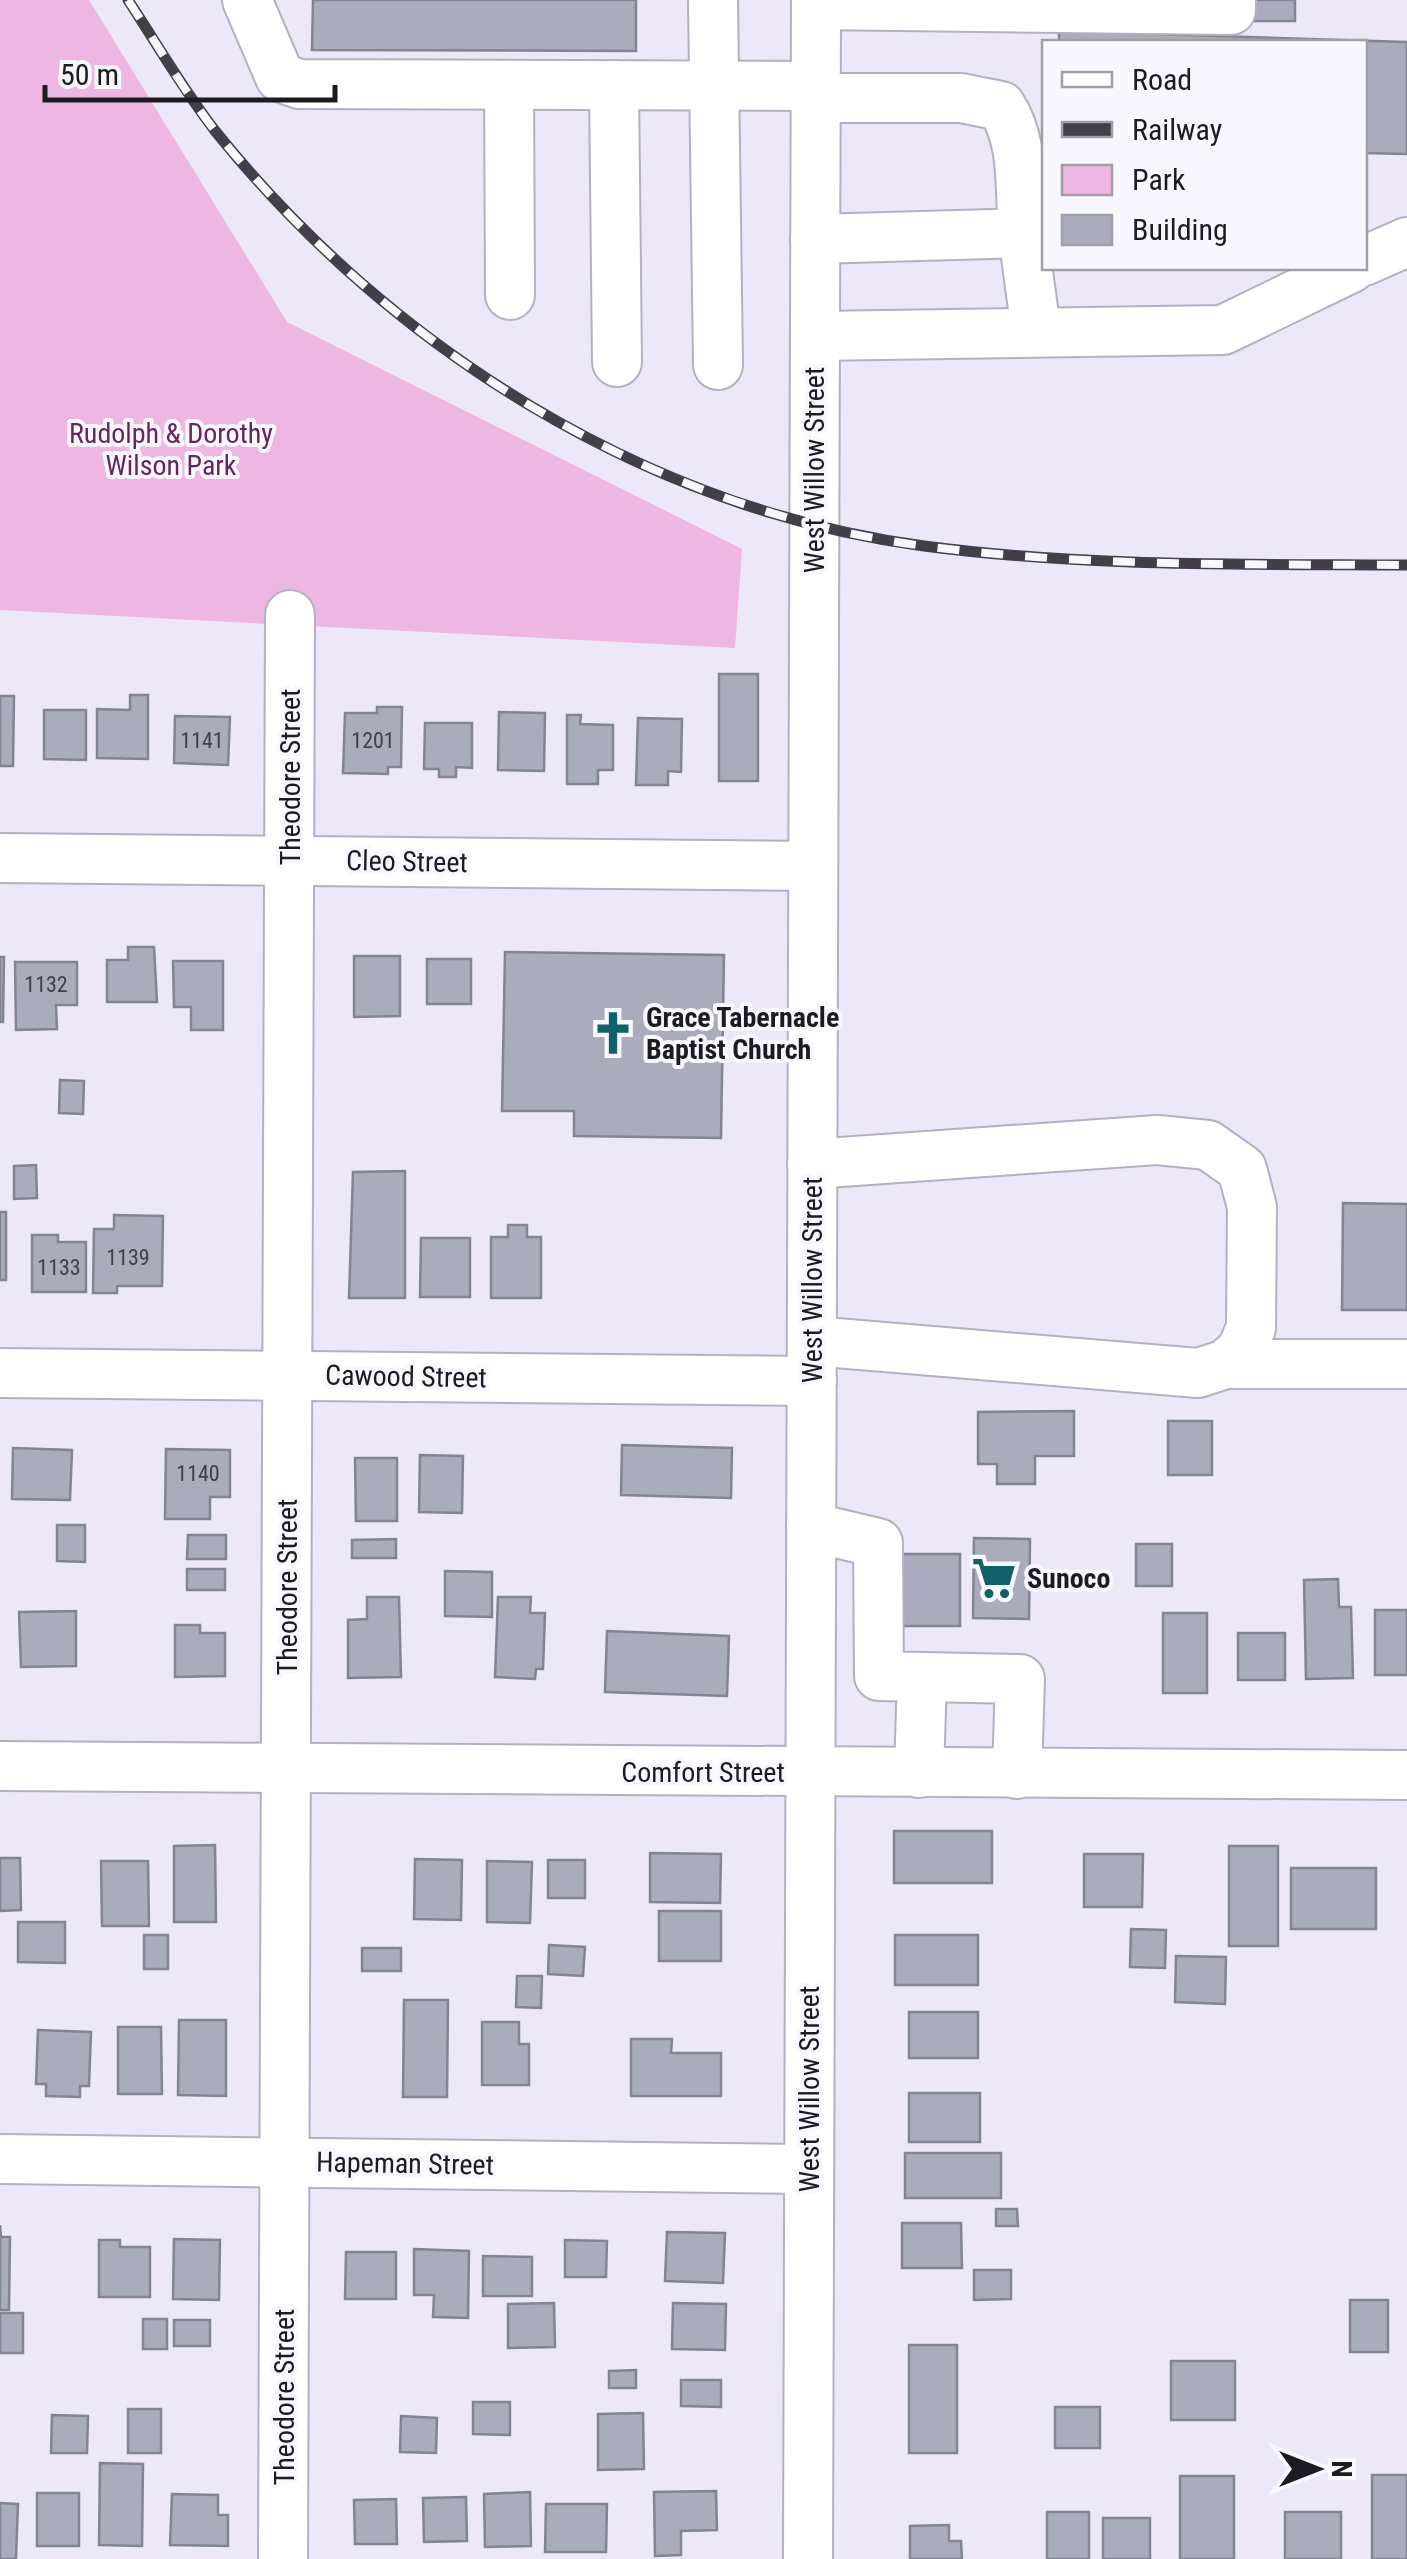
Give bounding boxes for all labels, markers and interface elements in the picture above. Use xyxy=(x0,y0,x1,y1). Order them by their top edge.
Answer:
scale bar xyxy=(45,40,335,102)
legend xyxy=(1042,40,1367,270)
text: 50 m xyxy=(60,57,119,92)
text: Road xyxy=(1132,62,1192,97)
text: Railway xyxy=(1132,112,1222,147)
text: Park xyxy=(1132,162,1186,197)
text: Building xyxy=(1132,212,1228,247)
street label: West Willow Street xyxy=(798,367,831,573)
park label: Rudolph & Dorothy Wilson Park xyxy=(69,417,273,482)
street label: Theodore Street xyxy=(274,689,307,865)
house number: 1141 xyxy=(180,728,224,753)
house number: 1201 xyxy=(351,728,395,753)
street label: Cleo Street xyxy=(346,844,468,879)
house number: 1132 xyxy=(24,972,68,997)
place label: Grace Tabernacle Baptist Church xyxy=(646,1001,839,1066)
church icon: Grace Tabernacle Baptist Church xyxy=(589,1009,637,1057)
street label: West Willow Street xyxy=(796,1177,829,1383)
house number: 1139 xyxy=(106,1245,150,1270)
house number: 1133 xyxy=(37,1255,81,1280)
street label: Cawood Street xyxy=(325,1359,487,1394)
house number: 1140 xyxy=(176,1461,220,1486)
street label: Theodore Street xyxy=(271,1499,304,1675)
supermarket icon: Sunoco xyxy=(970,1554,1018,1602)
place label: Sunoco xyxy=(1027,1562,1110,1595)
street label: Comfort Street xyxy=(621,1756,785,1789)
street label: West Willow Street xyxy=(793,1986,826,2192)
street label: Hapeman Street xyxy=(316,2145,494,2182)
street label: Theodore Street xyxy=(268,2309,301,2485)
north arrow xyxy=(1267,2419,1367,2519)
text: N xyxy=(1325,2460,1358,2478)

